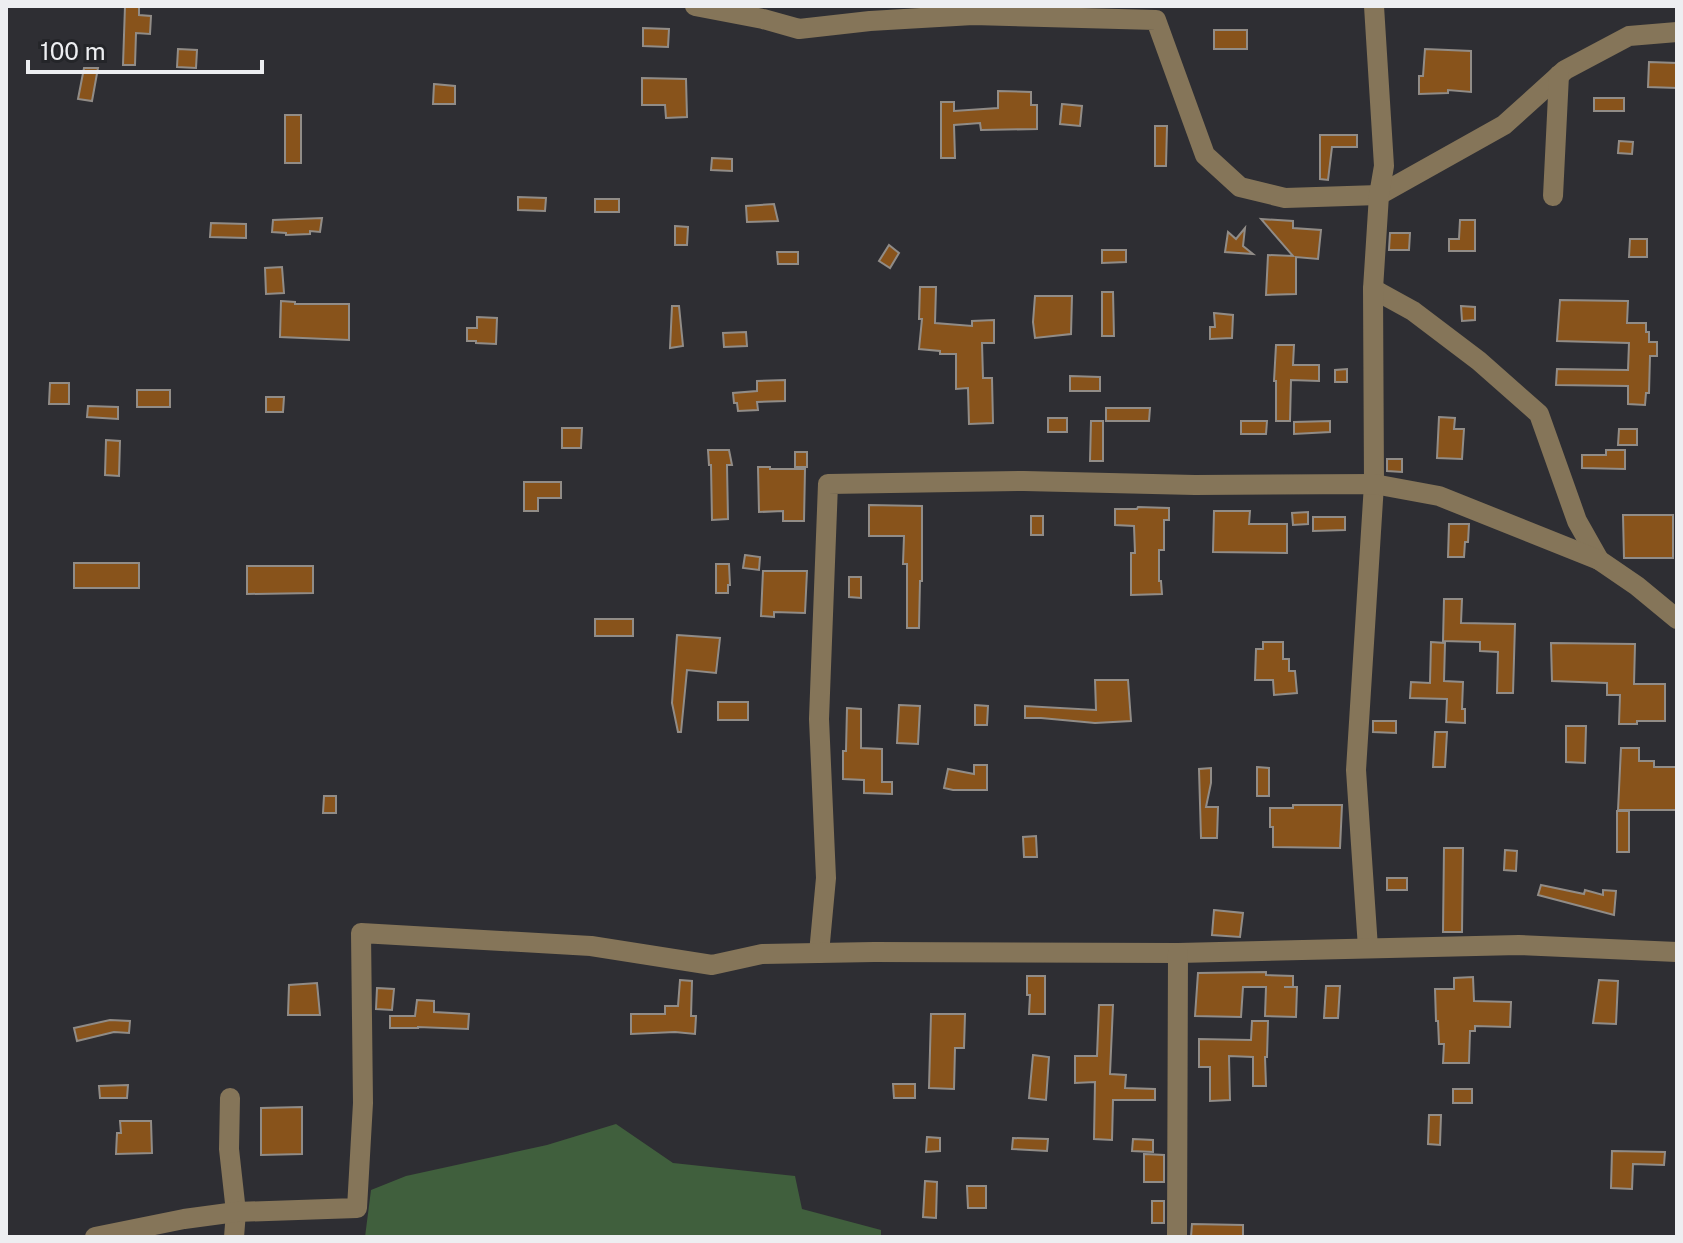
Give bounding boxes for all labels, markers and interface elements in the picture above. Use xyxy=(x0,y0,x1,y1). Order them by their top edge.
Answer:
scale bar xyxy=(28,24,262,74)
text: 100 m xyxy=(40,37,106,65)

